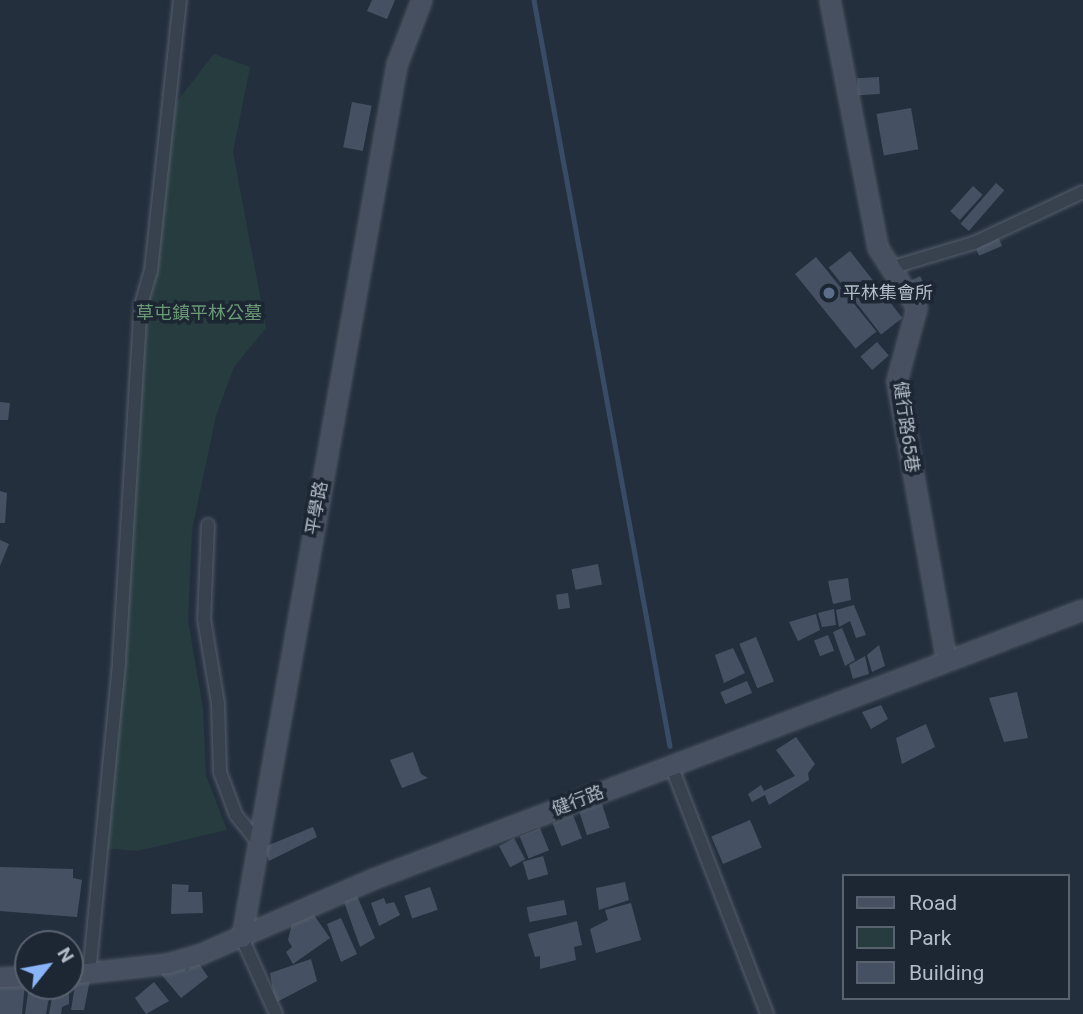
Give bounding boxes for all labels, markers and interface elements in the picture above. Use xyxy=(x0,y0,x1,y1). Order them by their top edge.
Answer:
place label: 平林集會所 xyxy=(843,282,933,304)
marker: 平林集會所 xyxy=(821,285,837,301)
park label: 草屯鎮平林公墓 xyxy=(136,302,262,324)
street label: 健行路65巷 xyxy=(889,380,923,474)
street label: 平學路 xyxy=(302,480,332,536)
street label: 健行路 xyxy=(549,781,607,821)
legend xyxy=(842,874,1069,1000)
text: Road xyxy=(909,891,957,915)
text: Park xyxy=(909,926,951,950)
north arrow xyxy=(14,930,84,1000)
text: N xyxy=(52,943,79,967)
text: Building xyxy=(909,961,984,985)

